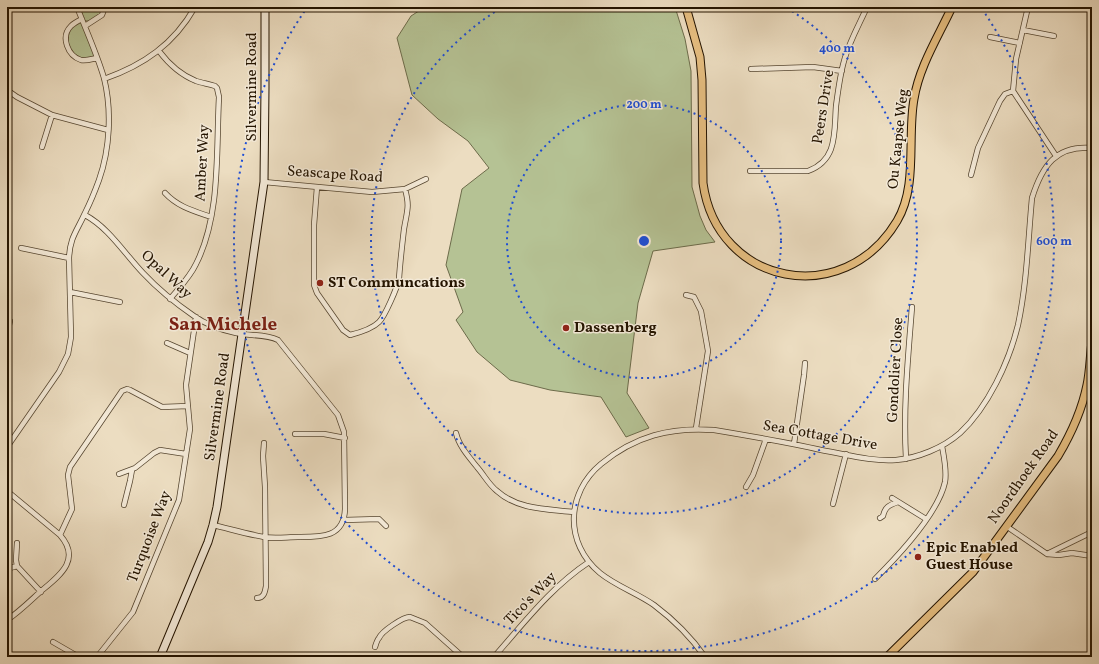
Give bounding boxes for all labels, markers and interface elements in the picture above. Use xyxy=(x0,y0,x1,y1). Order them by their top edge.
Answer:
street label: Silvermine Road xyxy=(242,32,263,142)
text: 400 m xyxy=(819,41,855,57)
street label: Peers Drive xyxy=(808,68,840,146)
street label: Ou Kaapse Weg xyxy=(883,87,915,190)
text: 200 m xyxy=(626,97,662,113)
street label: Amber Way xyxy=(190,124,216,202)
street label: Seascape Road xyxy=(286,161,384,189)
centre of rings xyxy=(637,234,651,248)
text: 600 m xyxy=(1036,234,1072,250)
street label: Opal Way xyxy=(136,246,196,304)
place label: ST Communcations xyxy=(328,273,465,294)
marker: ST Communcations xyxy=(315,278,325,288)
district label: San Michele xyxy=(169,312,278,338)
street label: Gondolier Close xyxy=(883,317,909,423)
place label: Dassenberg xyxy=(574,318,657,339)
marker: Dassenberg xyxy=(561,323,571,333)
street label: Silvermine Road xyxy=(200,351,236,463)
street label: Sea Cottage Drive xyxy=(761,416,879,456)
street label: Noordhoek Road xyxy=(984,426,1064,528)
street label: Turquoise Way xyxy=(123,488,177,586)
place label: Epic Enabled Guest House xyxy=(926,538,1018,576)
marker: Epic Enabled Guest House xyxy=(913,552,923,562)
street label: Tico's Way xyxy=(500,567,562,631)

